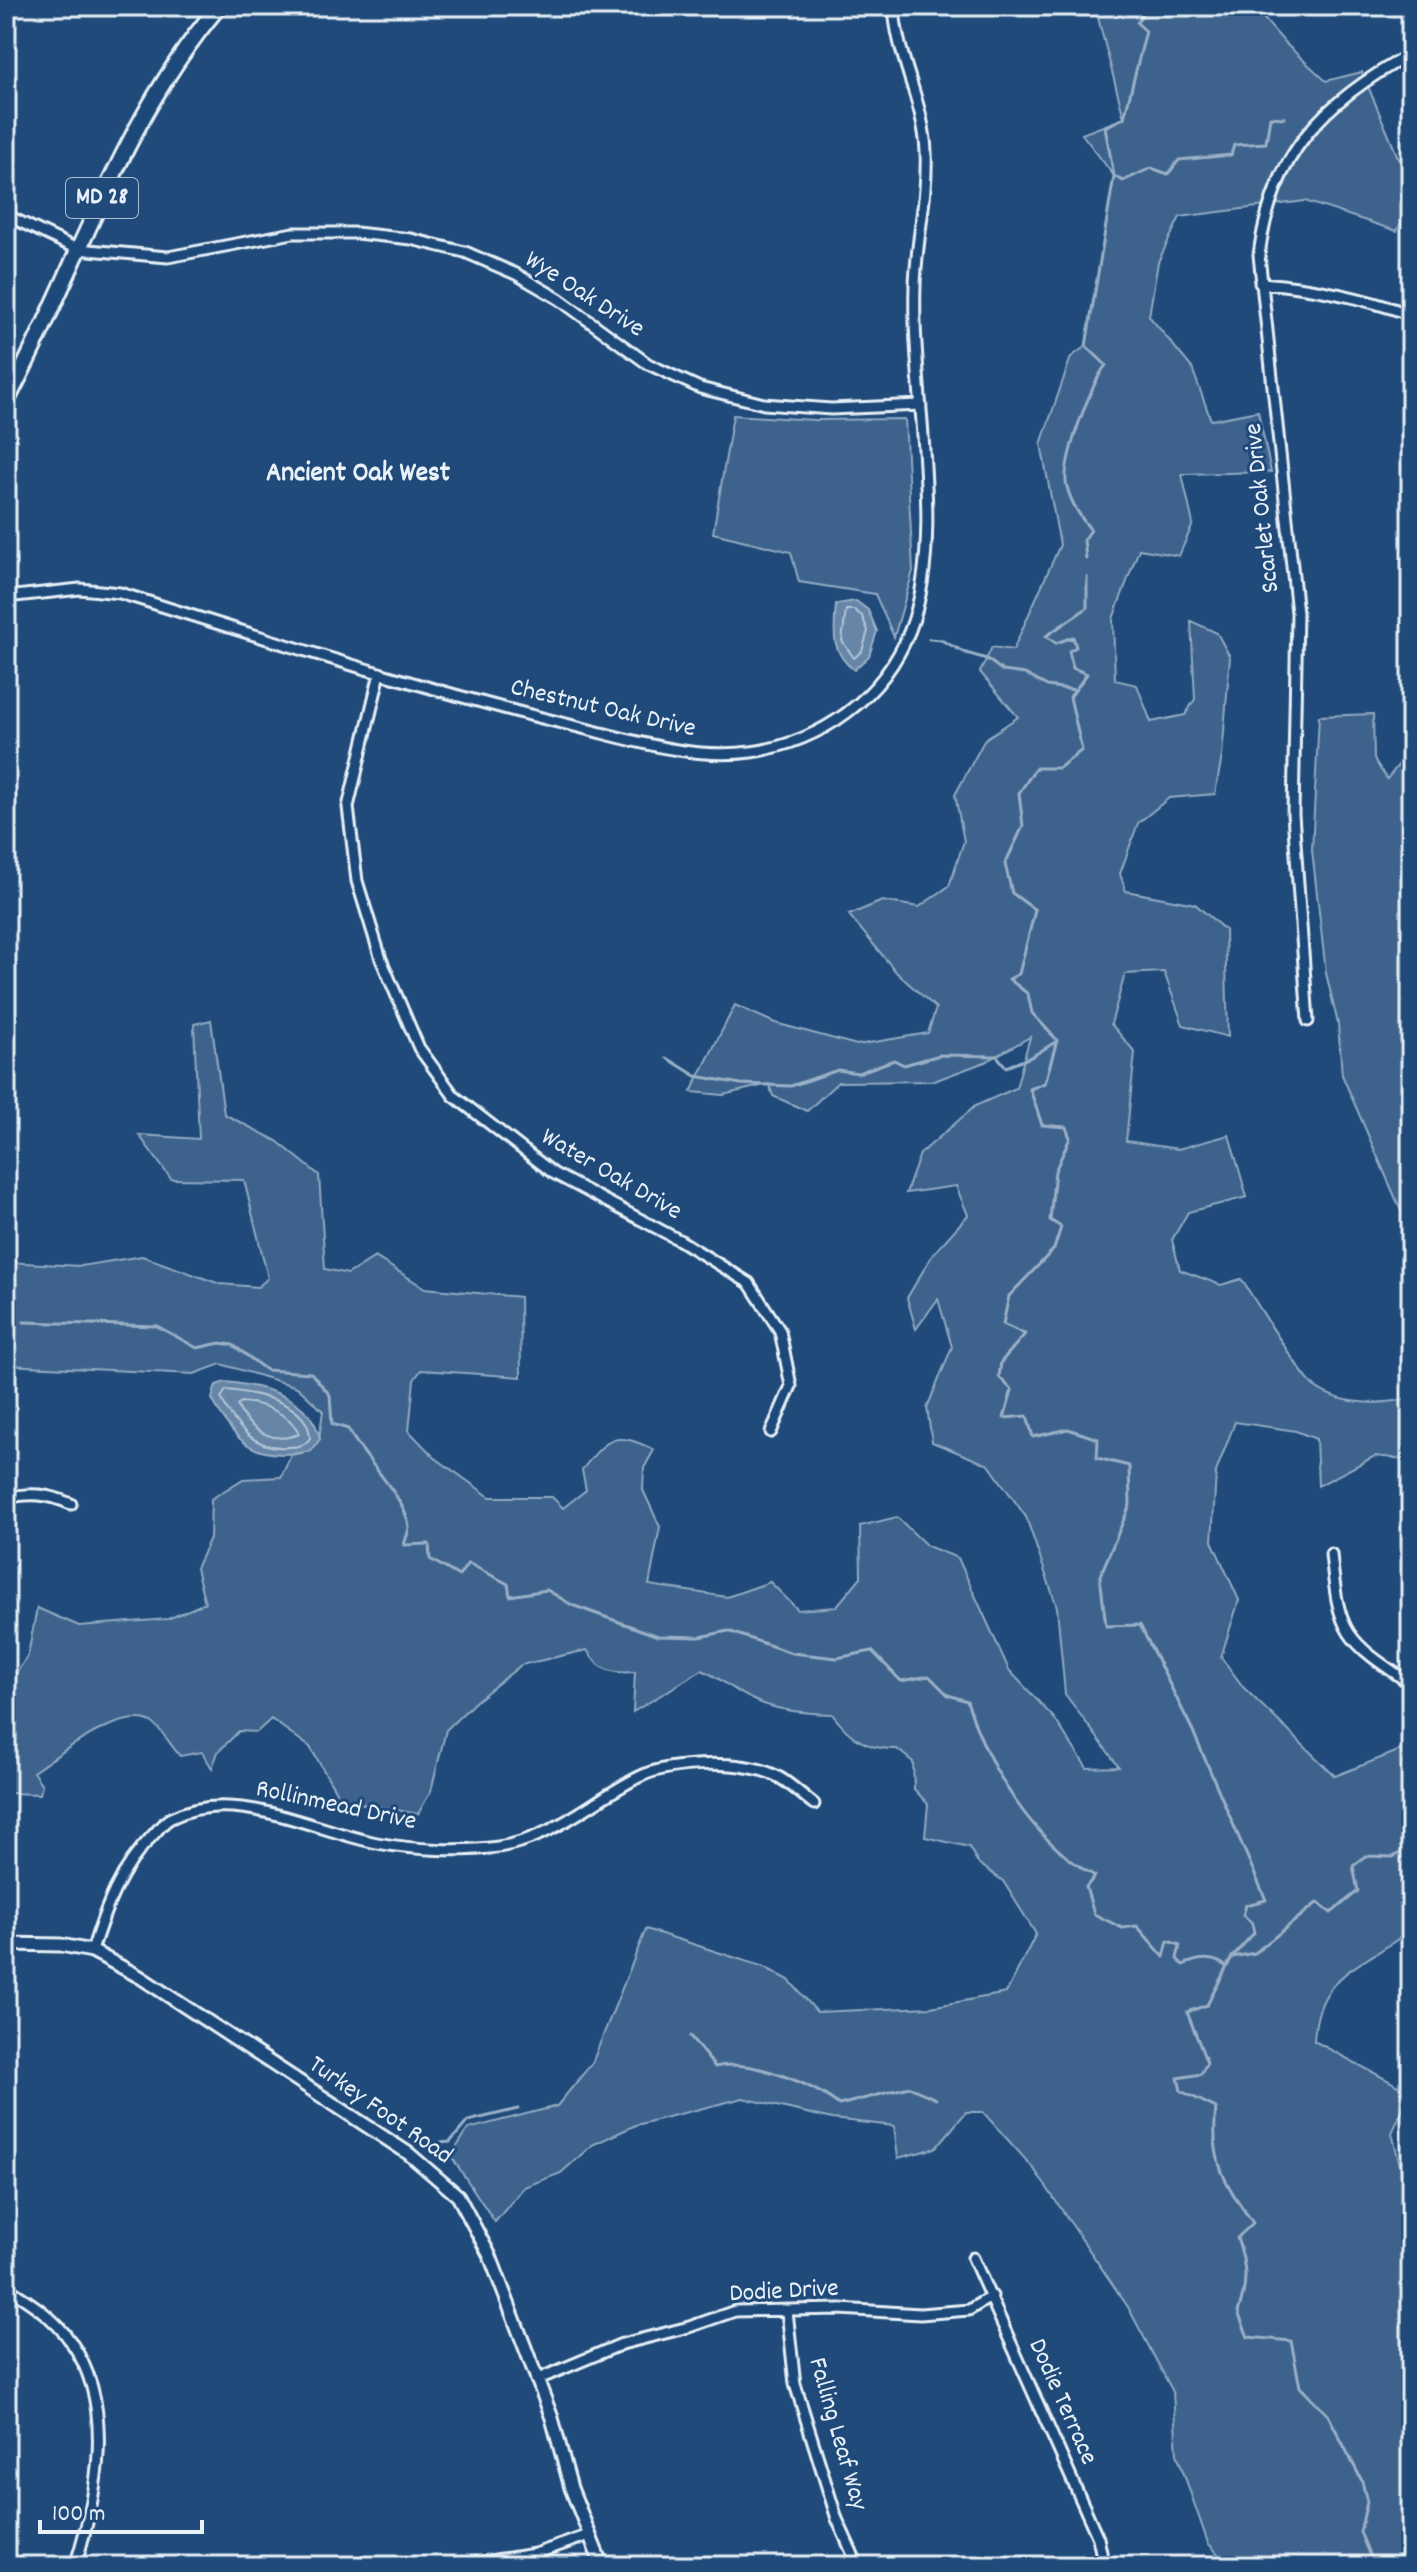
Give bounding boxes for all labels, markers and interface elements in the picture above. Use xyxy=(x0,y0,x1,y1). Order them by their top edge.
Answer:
road number: MD 28 xyxy=(66,178,138,218)
street label: Wye Oak Drive xyxy=(517,242,651,348)
street label: Scarlet Oak Drive xyxy=(1236,421,1290,595)
district label: Ancient Oak West xyxy=(266,455,451,495)
street label: Chestnut Oak Drive xyxy=(507,670,699,748)
street label: Water Oak Drive xyxy=(534,1120,688,1230)
street label: Rollinmead Drive xyxy=(252,1771,420,1841)
street label: Turkey Foot Road xyxy=(300,2047,460,2175)
street label: Dodie Drive xyxy=(728,2271,840,2313)
street label: Dodie Terrace xyxy=(1018,2333,1106,2471)
street label: Falling Leaf Way xyxy=(798,2353,877,2515)
scale bar xyxy=(40,2484,202,2534)
text: 100 m xyxy=(52,2498,105,2532)

